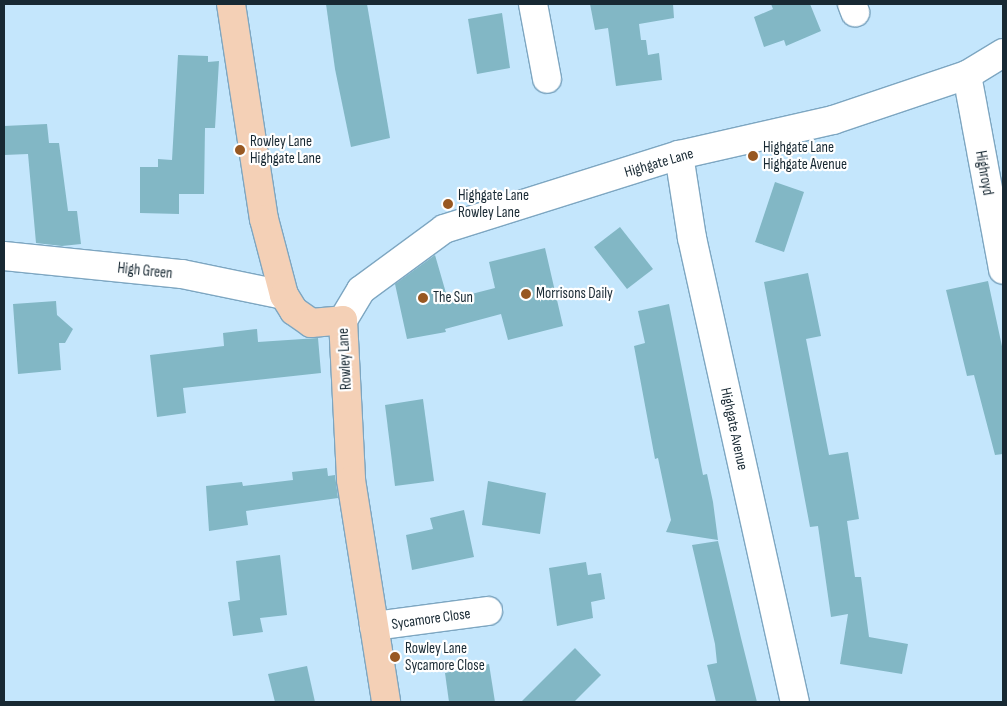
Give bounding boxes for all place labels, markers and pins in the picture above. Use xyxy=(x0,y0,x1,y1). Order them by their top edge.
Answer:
place label: Rowley Lane Highgate Lane xyxy=(250,132,321,167)
place label: Highgate Lane Highgate Avenue xyxy=(763,138,847,173)
marker: Rowley Lane Highgate Lane xyxy=(234,144,246,156)
marker: Highgate Lane Highgate Avenue xyxy=(747,150,759,162)
place label: Highgate Lane Rowley Lane xyxy=(458,186,529,221)
marker: Highgate Lane Rowley Lane xyxy=(442,198,454,210)
place label: Morrisons Daily xyxy=(536,285,613,303)
marker: Morrisons Daily xyxy=(520,288,532,300)
place label: The Sun xyxy=(433,289,473,307)
marker: The Sun xyxy=(417,292,429,304)
place label: Rowley Lane Sycamore Close xyxy=(405,639,485,674)
marker: Rowley Lane Sycamore Close xyxy=(389,651,401,663)

